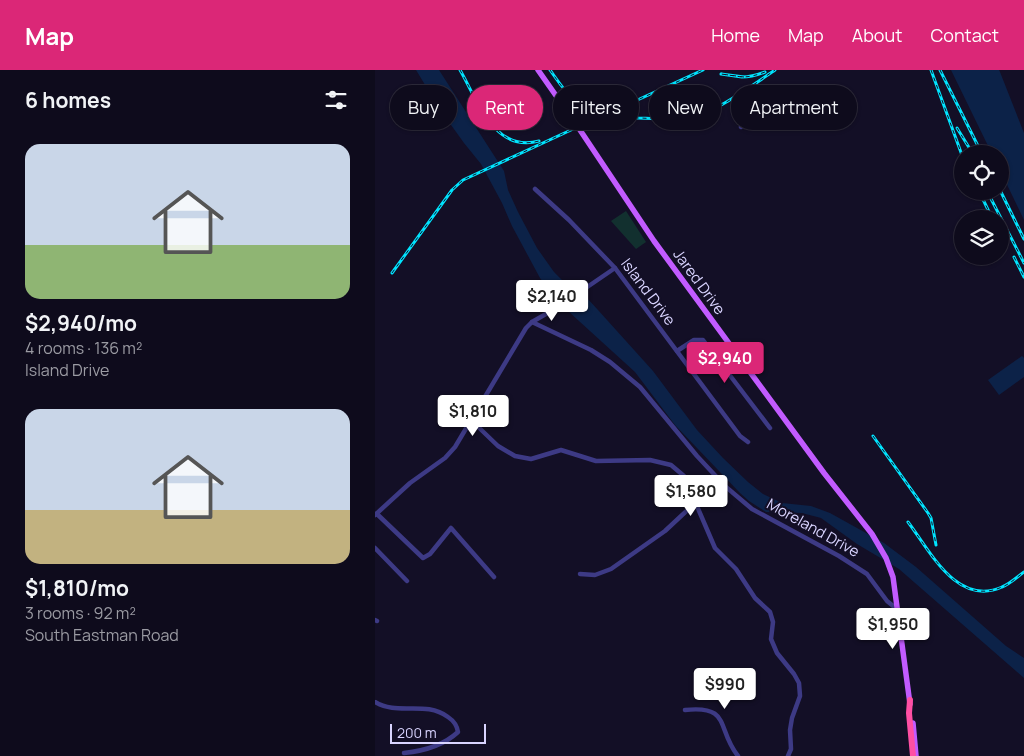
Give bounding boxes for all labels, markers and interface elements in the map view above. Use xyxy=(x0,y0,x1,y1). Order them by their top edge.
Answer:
text: Map xyxy=(25,19,74,52)
text: Home xyxy=(711,23,760,47)
text: Map xyxy=(788,23,824,47)
text: About xyxy=(852,23,902,47)
text: Contact xyxy=(930,23,999,47)
chip: Buy xyxy=(390,85,457,130)
chip: Rent xyxy=(467,85,543,130)
chip: Filters xyxy=(553,85,639,130)
chip: New xyxy=(649,85,721,130)
chip: Apartment xyxy=(731,85,857,130)
text: 6 homes xyxy=(25,86,111,114)
icon: filters xyxy=(322,86,350,114)
map controls xyxy=(954,145,1009,265)
button: locate xyxy=(954,145,1009,200)
icon: home xyxy=(143,177,233,267)
button: layers xyxy=(954,210,1009,265)
street label: Jared Drive xyxy=(668,245,730,319)
street label: Island Drive xyxy=(616,254,681,330)
pin: $2,140 xyxy=(511,280,593,322)
text: $2,140 xyxy=(527,285,577,307)
text: $2,940/mo xyxy=(25,309,137,337)
text: 4 rooms · 136 m² xyxy=(25,337,142,359)
pin: $2,940 xyxy=(684,342,766,384)
text: $2,940 xyxy=(698,347,752,369)
text: Island Drive xyxy=(25,359,109,381)
pin: $1,810 xyxy=(432,394,514,437)
text: $1,810 xyxy=(449,400,497,422)
icon: home xyxy=(143,442,233,532)
pin: $1,580 xyxy=(650,474,732,517)
text: $1,580 xyxy=(666,480,716,502)
street label: Moreland Drive xyxy=(763,493,864,562)
text: $1,810/mo xyxy=(25,574,129,602)
text: 3 rooms · 92 m² xyxy=(25,602,136,624)
pin: $1,950 xyxy=(852,608,934,650)
text: $1,950 xyxy=(867,613,919,635)
text: South Eastman Road xyxy=(25,624,179,646)
pin: $990 xyxy=(695,668,755,710)
text: $990 xyxy=(705,673,745,695)
scale bar xyxy=(390,721,486,744)
text: 200 m xyxy=(397,723,437,742)

